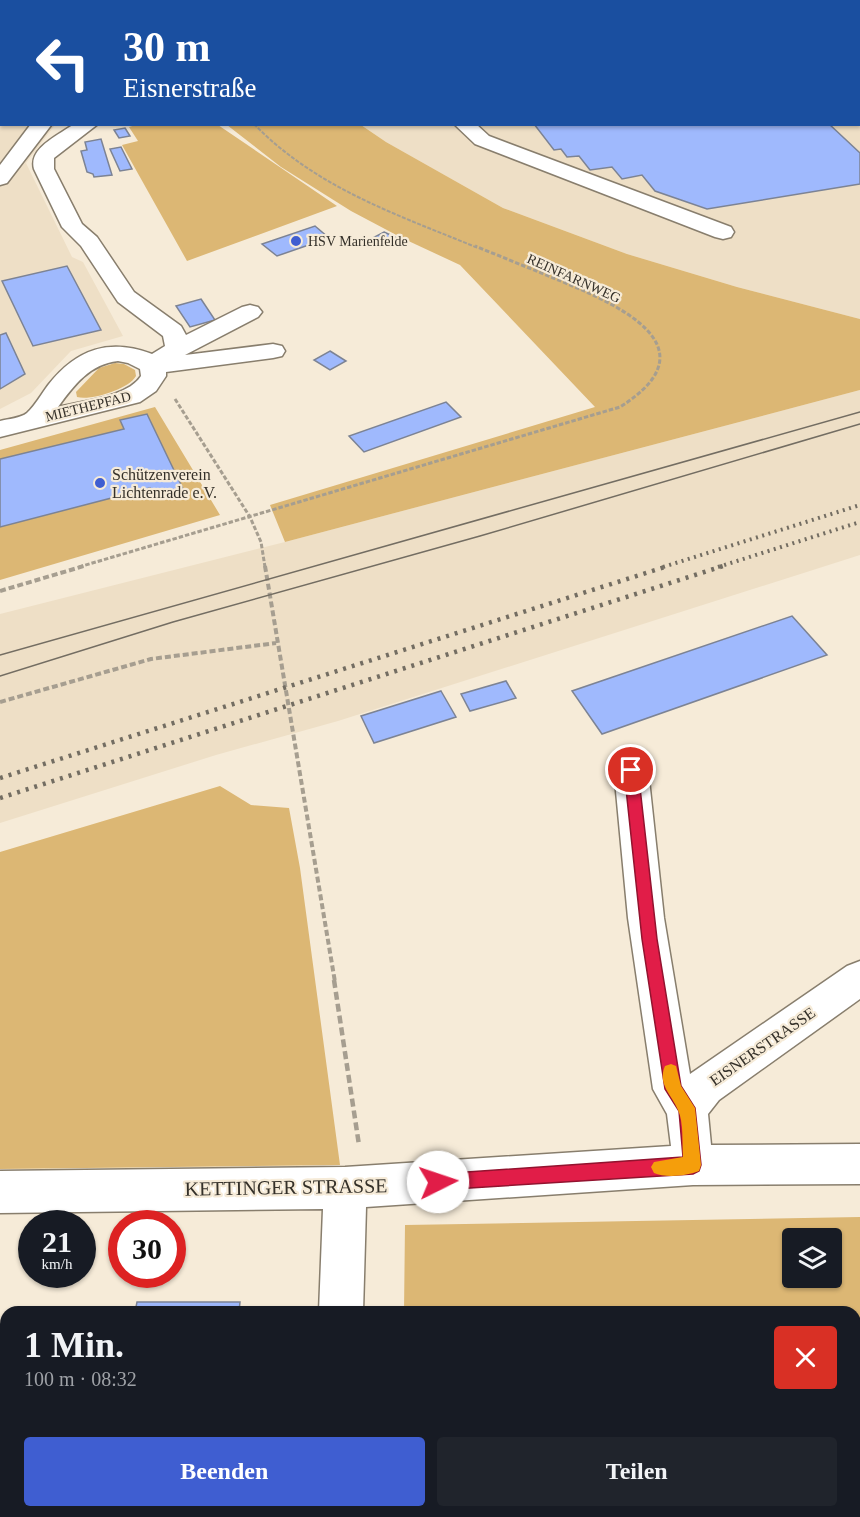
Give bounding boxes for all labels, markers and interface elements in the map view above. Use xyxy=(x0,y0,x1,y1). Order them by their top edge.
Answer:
icon: left xyxy=(24,24,102,102)
text: 30 m xyxy=(123,24,211,70)
text: Eisnerstraße xyxy=(123,73,256,103)
marker: HSV Marienfelde xyxy=(289,234,303,248)
place label: HSV Marienfelde xyxy=(308,234,408,249)
street label: REINFARNWEG xyxy=(525,251,623,306)
street label: MIETHEPFAD xyxy=(44,389,132,424)
place label: Schützenverein Lichtenrade e.V. xyxy=(112,466,217,501)
marker: Schützenverein Lichtenrade e.V. xyxy=(93,476,107,490)
pin xyxy=(605,744,656,795)
icon: arrive xyxy=(614,753,647,786)
street label: EISNERSTRASSE xyxy=(706,1004,818,1089)
position arrow xyxy=(406,1150,470,1214)
street label: KETTINGER STRASSE xyxy=(184,1174,388,1200)
speed limit sign: 30 xyxy=(108,1210,186,1288)
text: 21 xyxy=(42,1225,72,1258)
map controls xyxy=(782,1228,842,1288)
button: layers xyxy=(782,1228,842,1288)
text: km/h xyxy=(42,1256,72,1272)
text: 1 Min. xyxy=(24,1325,124,1365)
button: close xyxy=(774,1326,837,1389)
text: 100 m · 08:32 xyxy=(24,1368,137,1390)
button: Beenden xyxy=(24,1437,425,1506)
button: Teilen xyxy=(437,1437,837,1506)

